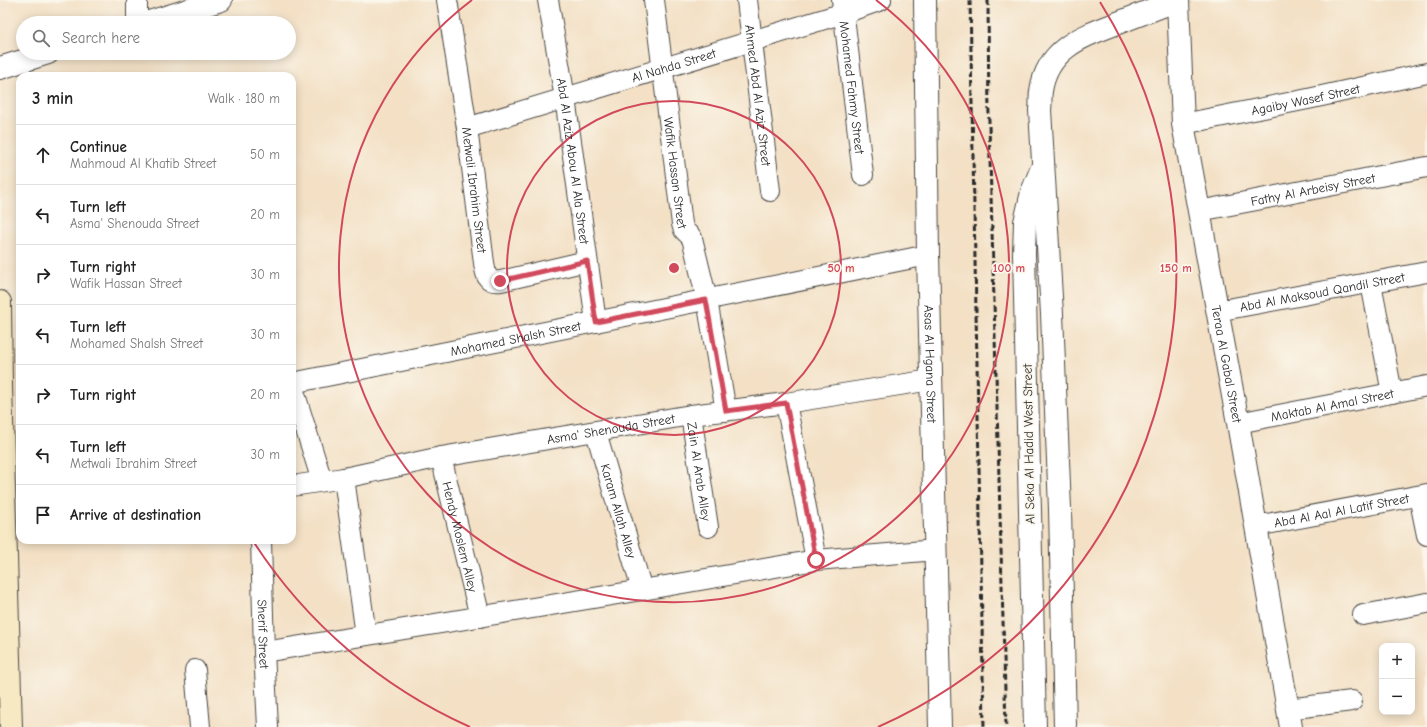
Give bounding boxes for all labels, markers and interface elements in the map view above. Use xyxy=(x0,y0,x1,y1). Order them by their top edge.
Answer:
search box xyxy=(16,16,296,60)
street label: Mohamed Fahmy Street xyxy=(837,20,868,156)
street label: Ahmed Abd Al Aziz Street xyxy=(742,24,774,168)
icon: search xyxy=(30,27,52,49)
text: Search here xyxy=(62,29,140,47)
street label: Al Nahda Street xyxy=(630,45,719,85)
street label: Abd Al Aziz Abou Al Ala Street xyxy=(554,77,592,246)
street label: Agaiby Wasef Street xyxy=(1250,81,1363,118)
text: 3 min xyxy=(32,89,73,108)
text: Walk · 180 m xyxy=(208,91,280,106)
street label: Wafik Hassan Street xyxy=(661,116,690,232)
street label: Metwali Ibrahim Street xyxy=(459,126,490,255)
text: Continue xyxy=(70,138,127,156)
icon: ahead xyxy=(32,144,54,166)
text: 50 m xyxy=(250,147,280,162)
text: Mahmoud Al Khatib Street xyxy=(70,156,216,171)
street label: Fathy Al Arbeisy Street xyxy=(1250,170,1378,209)
text: Turn left xyxy=(70,198,126,216)
icon: left xyxy=(32,204,54,226)
text: 20 m xyxy=(250,207,280,222)
text: Asma' Shenouda Street xyxy=(70,216,199,231)
text: Turn right xyxy=(70,258,136,276)
centre of rings xyxy=(667,261,681,275)
text: 50 m xyxy=(827,261,855,275)
text: 100 m xyxy=(993,261,1025,275)
text: 150 m xyxy=(1160,261,1192,275)
icon: right xyxy=(32,264,54,286)
text: 30 m xyxy=(250,267,280,282)
street label: Abd Al Maksoud Qandil Street xyxy=(1239,269,1407,315)
route end xyxy=(491,272,509,290)
text: Wafik Hassan Street xyxy=(70,276,182,291)
street label: Teraa Al Gabal Street xyxy=(1208,304,1245,425)
street label: Asas Al Hgana Street xyxy=(921,305,939,424)
text: Turn left xyxy=(70,318,126,336)
street label: Mohamed Shalsh Street xyxy=(449,318,584,359)
icon: left xyxy=(32,324,54,346)
text: 30 m xyxy=(250,327,280,342)
text: Mohamed Shalsh Street xyxy=(70,336,203,351)
street label: Al Seka Al Hadid West Street xyxy=(1020,362,1037,524)
icon: right xyxy=(32,384,54,406)
street label: Maktab Al Amal Street xyxy=(1270,385,1396,424)
text: Turn right xyxy=(70,386,136,404)
text: 20 m xyxy=(250,387,280,402)
street label: Asma' Shenouda Street xyxy=(546,411,677,447)
street label: Zain Al Arab Alley xyxy=(684,421,714,522)
text: Turn left xyxy=(70,438,126,456)
icon: left xyxy=(32,444,54,466)
text: 30 m xyxy=(250,447,280,462)
text: Metwali Ibrahim Street xyxy=(70,456,197,471)
street label: Karam Allah Alley xyxy=(598,462,639,560)
street label: Hendy Moslem Alley xyxy=(439,480,481,594)
street label: Abd Al Aal Al Latif Street xyxy=(1273,490,1412,530)
icon: arrive xyxy=(32,504,54,526)
text: Arrive at destination xyxy=(70,506,201,524)
route start xyxy=(807,551,825,569)
street label: Sherif Street xyxy=(255,599,272,670)
map controls xyxy=(1379,643,1415,715)
button: + xyxy=(1379,643,1415,679)
button: − xyxy=(1379,679,1415,715)

